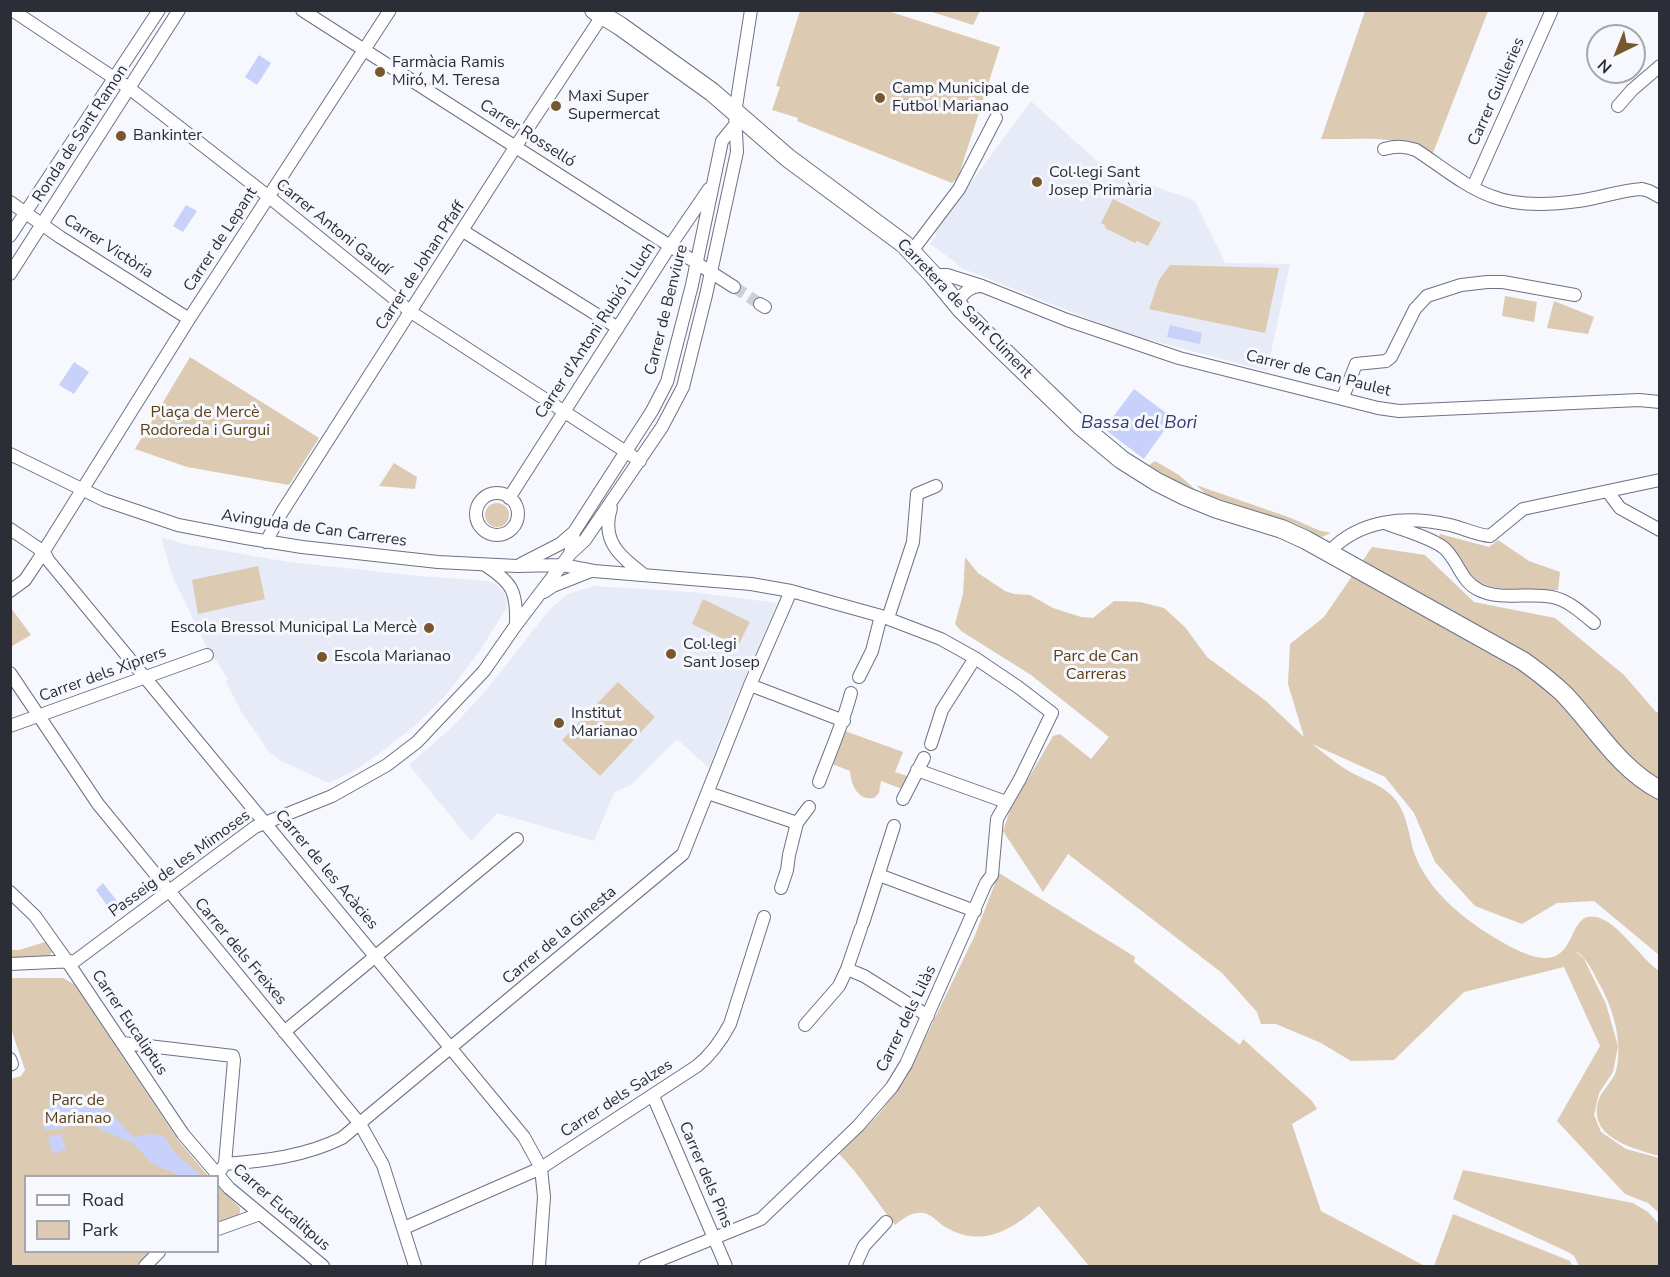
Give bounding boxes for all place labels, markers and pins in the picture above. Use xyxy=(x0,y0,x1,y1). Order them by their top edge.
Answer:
place label: Farmàcia Ramis Miró, M. Teresa xyxy=(392,53,505,91)
marker: Farmàcia Ramis Miró, M. Teresa xyxy=(373,65,387,79)
place label: Camp Municipal de Futbol Marianao xyxy=(892,79,1029,117)
place label: Maxi Super Supermercat xyxy=(568,87,660,125)
marker: Camp Municipal de Futbol Marianao xyxy=(873,91,887,105)
marker: Maxi Super Supermercat xyxy=(549,99,563,113)
place label: Bankinter xyxy=(133,126,202,146)
marker: Bankinter xyxy=(114,129,128,143)
place label: Col·legi Sant Josep Primària xyxy=(1049,163,1152,201)
marker: Col·legi Sant Josep Primària xyxy=(1030,175,1044,189)
place label: Escola Bressol Municipal La Mercè xyxy=(170,618,417,638)
marker: Escola Bressol Municipal La Mercè xyxy=(422,621,436,635)
place label: Col·legi Sant Josep xyxy=(683,635,760,673)
place label: Escola Marianao xyxy=(334,647,451,667)
marker: Col·legi Sant Josep xyxy=(664,647,678,661)
marker: Escola Marianao xyxy=(315,650,329,664)
place label: Institut Marianao xyxy=(571,704,638,742)
marker: Institut Marianao xyxy=(552,716,566,730)

